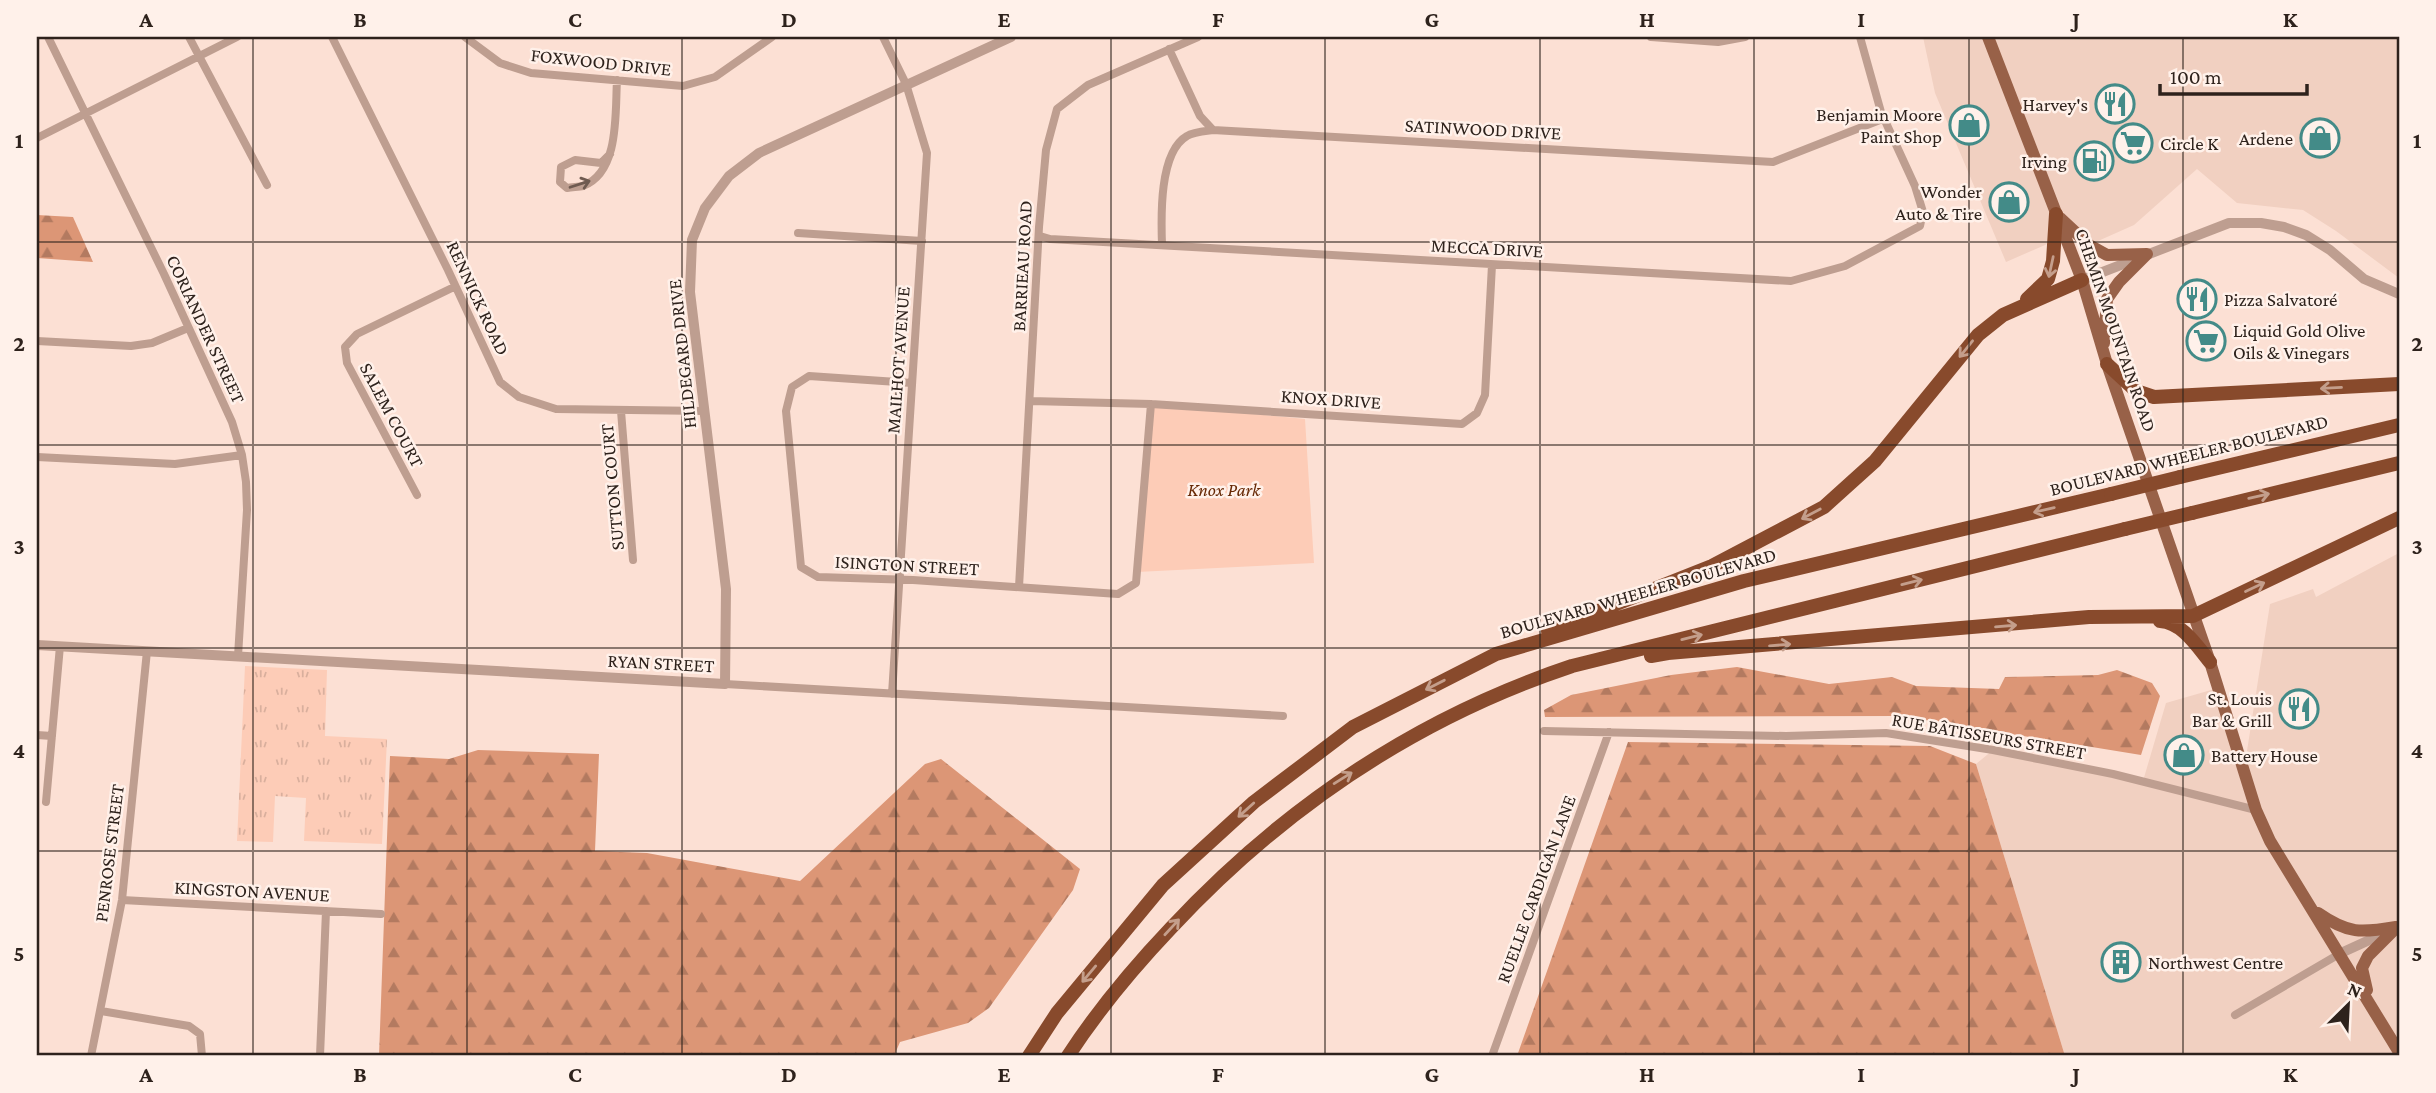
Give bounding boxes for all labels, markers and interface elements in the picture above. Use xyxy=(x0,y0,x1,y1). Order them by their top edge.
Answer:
text: A xyxy=(138,6,153,32)
text: B xyxy=(353,6,367,32)
text: C xyxy=(568,6,582,32)
text: D xyxy=(781,6,797,32)
text: E xyxy=(997,6,1011,32)
text: F xyxy=(1212,6,1224,32)
text: G xyxy=(1425,6,1440,32)
text: H xyxy=(1639,6,1655,32)
text: I xyxy=(1857,6,1865,32)
text: J xyxy=(2070,6,2080,32)
text: K xyxy=(2283,6,2298,32)
street label: FOXWOOD DRIVE xyxy=(530,44,672,80)
scale bar xyxy=(2160,52,2306,96)
text: 100 m xyxy=(2170,65,2222,89)
restaurant icon: Harvey's xyxy=(2094,83,2136,125)
place label: Harvey's xyxy=(2022,94,2088,115)
place label: Benjamin Moore Paint Shop xyxy=(1816,104,1942,147)
shop icon: Benjamin Moore Paint Shop xyxy=(1948,104,1990,146)
street label: SATINWOOD DRIVE xyxy=(1404,114,1562,144)
shop icon: Ardene xyxy=(2299,117,2341,159)
supermarket icon: Circle K xyxy=(2112,122,2154,164)
text: 1 xyxy=(15,127,24,153)
text: 1 xyxy=(2413,127,2422,153)
place label: Ardene xyxy=(2239,128,2293,149)
place label: Circle K xyxy=(2160,133,2219,154)
fuel station icon: Irving xyxy=(2073,140,2115,182)
place label: Irving xyxy=(2021,151,2067,172)
one-way arrow xyxy=(569,177,590,189)
place label: Wonder Auto & Tire xyxy=(1895,181,1982,224)
shop icon: Wonder Auto & Tire xyxy=(1988,181,2030,223)
street label: BARRIEAU ROAD xyxy=(1008,200,1036,332)
street label: CHEMIN MOUNTAIN ROAD xyxy=(2071,226,2161,434)
street label: MECCA DRIVE xyxy=(1430,235,1544,261)
street label: RENNICK ROAD xyxy=(442,237,514,359)
street label: CORIANDER STREET xyxy=(162,252,250,407)
one-way arrow xyxy=(2043,255,2057,278)
street label: HILDEGARD DRIVE xyxy=(664,278,700,430)
restaurant icon: Pizza Salvatoré xyxy=(2176,278,2218,320)
street label: MAILHOT AVENUE xyxy=(882,286,914,434)
place label: Pizza Salvatoré xyxy=(2224,289,2337,310)
supermarket icon: Liquid Gold Olive Oils & Vinegars xyxy=(2185,320,2227,362)
place label: Liquid Gold Olive Oils & Vinegars xyxy=(2233,320,2365,363)
text: 2 xyxy=(13,330,25,356)
text: 2 xyxy=(2411,330,2423,356)
one-way arrow xyxy=(1959,340,1974,358)
street label: SALEM COURT xyxy=(356,359,429,471)
one-way arrow xyxy=(2320,381,2343,394)
street label: KNOX DRIVE xyxy=(1280,385,1382,413)
street label: BOULEVARD WHEELER BOULEVARD xyxy=(2048,410,2330,500)
street label: SUTTON COURT xyxy=(596,422,628,551)
park label: Knox Park xyxy=(1188,479,1261,500)
one-way arrow xyxy=(2247,489,2270,502)
one-way arrow xyxy=(2033,503,2056,517)
one-way arrow xyxy=(1801,507,1822,521)
text: 3 xyxy=(13,533,25,559)
text: 3 xyxy=(2411,533,2423,559)
street label: BOULEVARD WHEELER BOULEVARD xyxy=(1498,543,1778,643)
street label: ISINGTON STREET xyxy=(834,551,980,579)
one-way arrow xyxy=(1900,575,1923,588)
one-way arrow xyxy=(2244,580,2265,593)
one-way arrow xyxy=(1994,619,2017,632)
one-way arrow xyxy=(1680,630,1702,643)
one-way arrow xyxy=(1768,638,1790,651)
street label: RYAN STREET xyxy=(607,650,716,676)
one-way arrow xyxy=(1425,679,1446,692)
place label: St. Louis Bar & Grill xyxy=(2192,688,2272,731)
restaurant icon: St. Louis Bar & Grill xyxy=(2278,688,2320,730)
street label: RUE BÂTISSEURS STREET xyxy=(1890,709,2088,764)
shop icon: Battery House xyxy=(2163,734,2205,776)
text: 4 xyxy=(13,737,25,763)
text: 4 xyxy=(2411,737,2423,763)
place label: Battery House xyxy=(2211,745,2318,766)
one-way arrow xyxy=(1333,771,1353,785)
street label: PENROSE STREET xyxy=(90,782,128,923)
street label: RUELLE CARDIGAN LANE xyxy=(1492,792,1580,986)
one-way arrow xyxy=(1237,802,1255,818)
street label: KINGSTON AVENUE xyxy=(174,876,330,906)
one-way arrow xyxy=(1164,918,1180,936)
text: 5 xyxy=(13,940,25,966)
text: 5 xyxy=(2411,940,2423,966)
building icon: Northwest Centre xyxy=(2100,941,2142,983)
place label: Northwest Centre xyxy=(2148,952,2283,973)
one-way arrow xyxy=(1082,964,1097,982)
north arrow xyxy=(2314,970,2384,1040)
text: N xyxy=(2345,978,2365,1002)
text: A xyxy=(138,1061,153,1087)
text: B xyxy=(353,1061,367,1087)
text: C xyxy=(568,1061,582,1087)
text: D xyxy=(781,1061,797,1087)
text: E xyxy=(997,1061,1011,1087)
text: F xyxy=(1212,1061,1224,1087)
text: G xyxy=(1425,1061,1440,1087)
text: H xyxy=(1639,1061,1655,1087)
text: I xyxy=(1857,1061,1865,1087)
text: J xyxy=(2070,1061,2080,1087)
text: K xyxy=(2283,1061,2298,1087)

